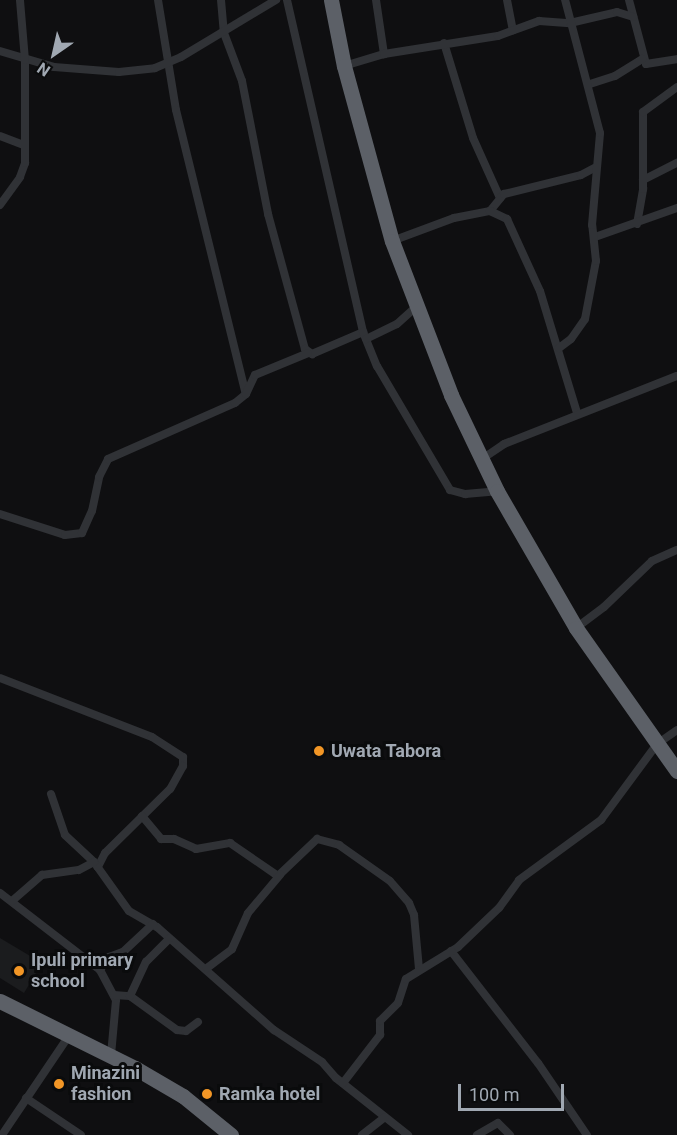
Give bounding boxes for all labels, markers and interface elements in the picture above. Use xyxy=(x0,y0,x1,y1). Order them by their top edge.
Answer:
north arrow xyxy=(24,24,84,84)
text: N xyxy=(34,58,54,80)
place label: Uwata Tabora xyxy=(331,740,442,762)
marker: Uwata Tabora xyxy=(312,744,326,758)
place label: Ipuli primary school xyxy=(31,950,133,992)
marker: Ipuli primary school xyxy=(12,964,26,978)
place label: Minazini fashion xyxy=(71,1063,140,1106)
scale bar xyxy=(461,1072,568,1110)
marker: Minazini fashion xyxy=(52,1077,66,1091)
place label: Ramka hotel xyxy=(219,1083,320,1105)
text: 100 m xyxy=(469,1084,520,1105)
marker: Ramka hotel xyxy=(200,1087,214,1101)

